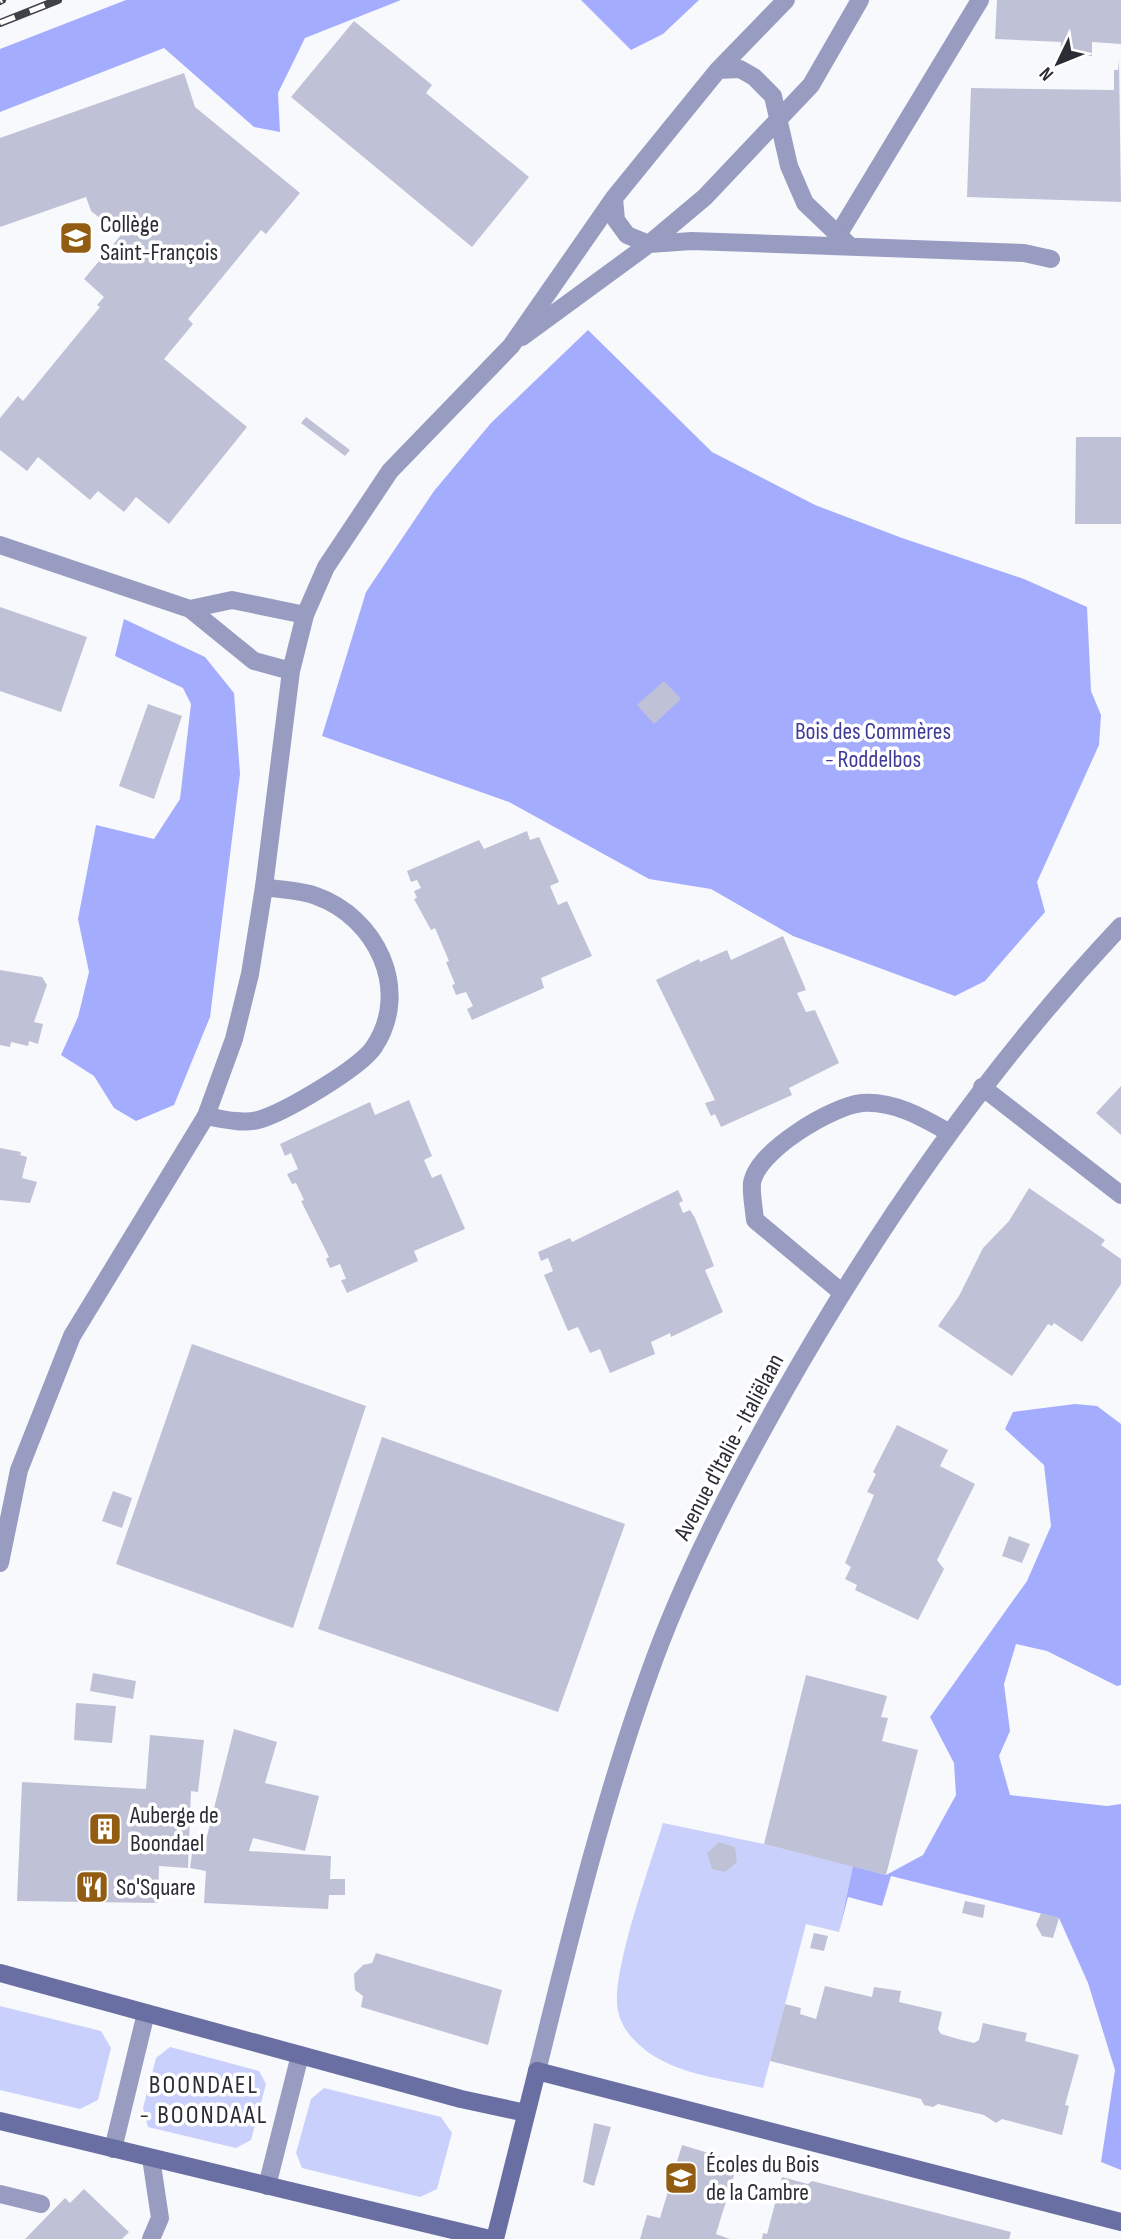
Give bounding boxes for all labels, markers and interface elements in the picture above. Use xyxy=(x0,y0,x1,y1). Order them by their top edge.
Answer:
north arrow xyxy=(1023,28,1093,98)
text: N xyxy=(1035,62,1059,85)
place label: Collège Saint-François xyxy=(100,210,218,267)
school or university icon: Collège Saint-François xyxy=(57,219,95,257)
park label: Bois des Commères - Roddelbos xyxy=(795,717,951,774)
street label: Avenue d'Italie - Italiëlaan xyxy=(667,1349,790,1546)
place label: Auberge de Boondael xyxy=(129,1801,219,1858)
building icon: Auberge de Boondael xyxy=(86,1810,124,1848)
restaurant icon: So'Square xyxy=(73,1868,111,1906)
place label: So'Square xyxy=(116,1873,196,1902)
district label: BOONDAEL - BOONDAAL xyxy=(140,2070,268,2131)
place label: Écoles du Bois de la Cambre xyxy=(706,2150,819,2207)
school or university icon: Écoles du Bois de la Cambre xyxy=(662,2159,700,2197)

